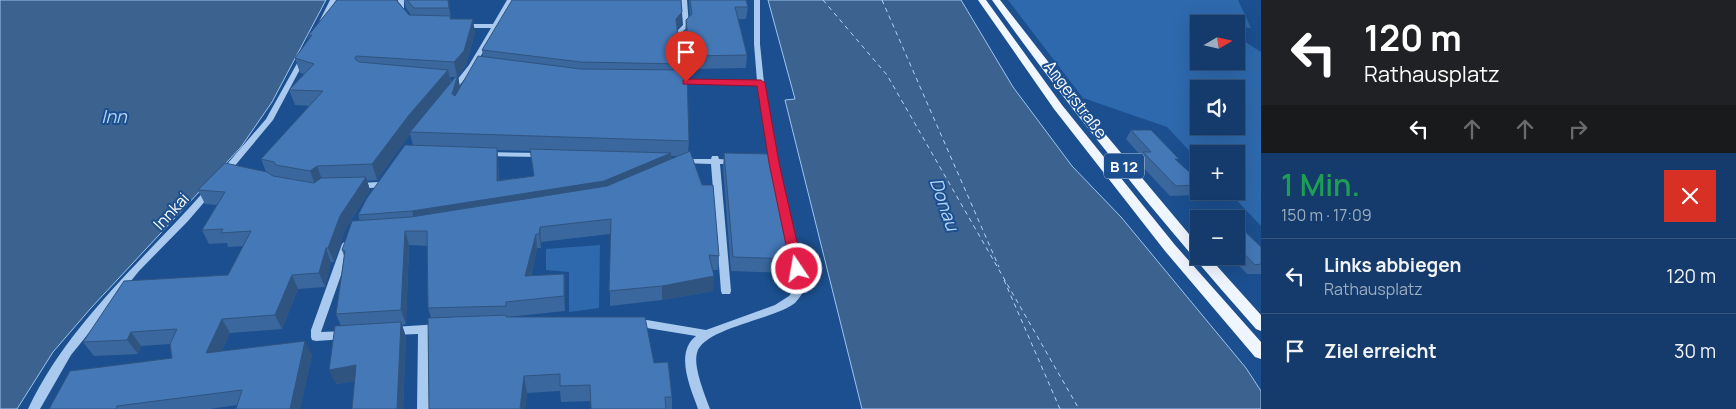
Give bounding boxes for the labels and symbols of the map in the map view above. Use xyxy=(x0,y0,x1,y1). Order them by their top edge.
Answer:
north arrow xyxy=(1190,15,1245,70)
pin xyxy=(665,31,707,82)
street label: Angerstraße xyxy=(1040,56,1112,142)
water label: Inn xyxy=(101,104,128,128)
road number: B 12 xyxy=(1104,154,1144,178)
water label: Donau xyxy=(925,175,966,235)
street label: Innkai xyxy=(148,188,194,234)
position arrow xyxy=(770,242,822,294)

